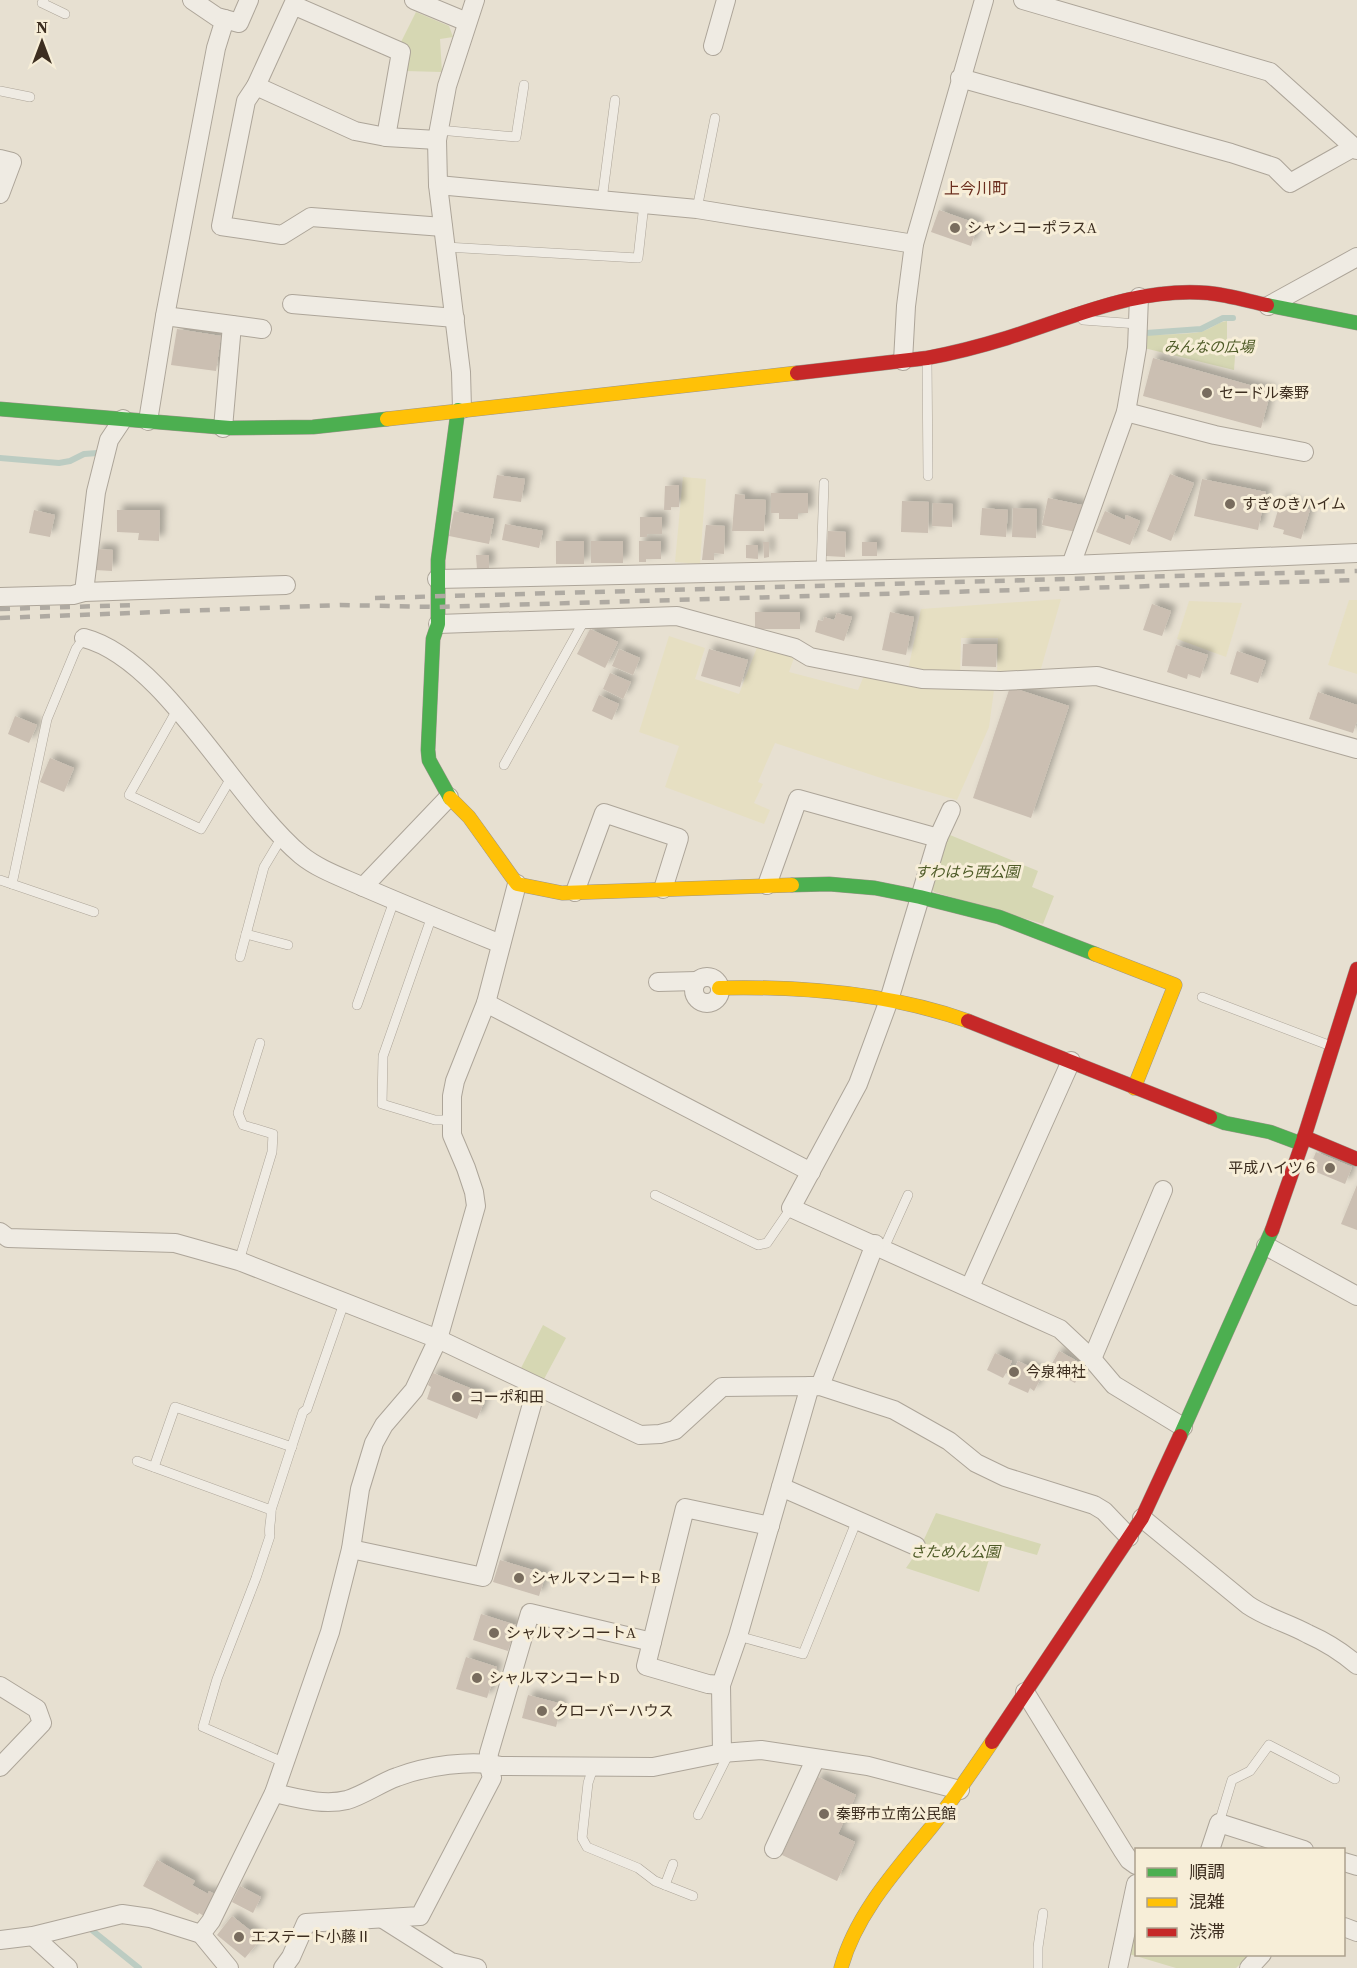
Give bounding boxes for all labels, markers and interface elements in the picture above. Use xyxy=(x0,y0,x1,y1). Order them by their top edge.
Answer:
north arrow xyxy=(12,12,72,72)
text: N xyxy=(36,16,48,38)
district label: 上今川町 xyxy=(944,177,1008,199)
place label: シャンコーポラスA xyxy=(967,217,1097,238)
marker: シャンコーポラスA xyxy=(948,221,962,235)
park label: みんなの広場 xyxy=(1164,336,1256,357)
place label: セードル秦野 xyxy=(1219,382,1309,403)
marker: セードル秦野 xyxy=(1200,386,1214,400)
place label: すぎのきハイム xyxy=(1242,493,1346,514)
marker: すぎのきハイム xyxy=(1223,497,1237,511)
park label: すわはら西公園 xyxy=(914,861,1021,882)
place label: 平成ハイツ６ xyxy=(1228,1157,1318,1178)
marker: 平成ハイツ６ xyxy=(1323,1161,1337,1175)
place label: 今泉神社 xyxy=(1026,1361,1086,1382)
marker: 今泉神社 xyxy=(1007,1365,1021,1379)
place label: コーポ和田 xyxy=(469,1386,544,1407)
marker: コーポ和田 xyxy=(450,1390,464,1404)
park label: さためん公園 xyxy=(910,1541,1002,1562)
place label: シャルマンコートB xyxy=(531,1567,660,1588)
marker: シャルマンコートB xyxy=(512,1571,526,1585)
place label: シャルマンコートA xyxy=(506,1622,636,1643)
marker: シャルマンコートA xyxy=(487,1626,501,1640)
place label: シャルマンコートD xyxy=(489,1667,620,1688)
marker: シャルマンコートD xyxy=(470,1671,484,1685)
place label: クローバーハウス xyxy=(554,1700,674,1721)
marker: クローバーハウス xyxy=(535,1704,549,1718)
place label: 秦野市立南公民館 xyxy=(836,1803,956,1824)
marker: 秦野市立南公民館 xyxy=(817,1807,831,1821)
legend xyxy=(1135,1848,1345,1956)
text: 順調 xyxy=(1189,1859,1225,1884)
text: 混雑 xyxy=(1189,1889,1225,1914)
text: 渋滞 xyxy=(1189,1919,1225,1944)
place label: エステート小藤Ⅱ xyxy=(251,1926,371,1947)
marker: エステート小藤Ⅱ xyxy=(232,1930,246,1944)

